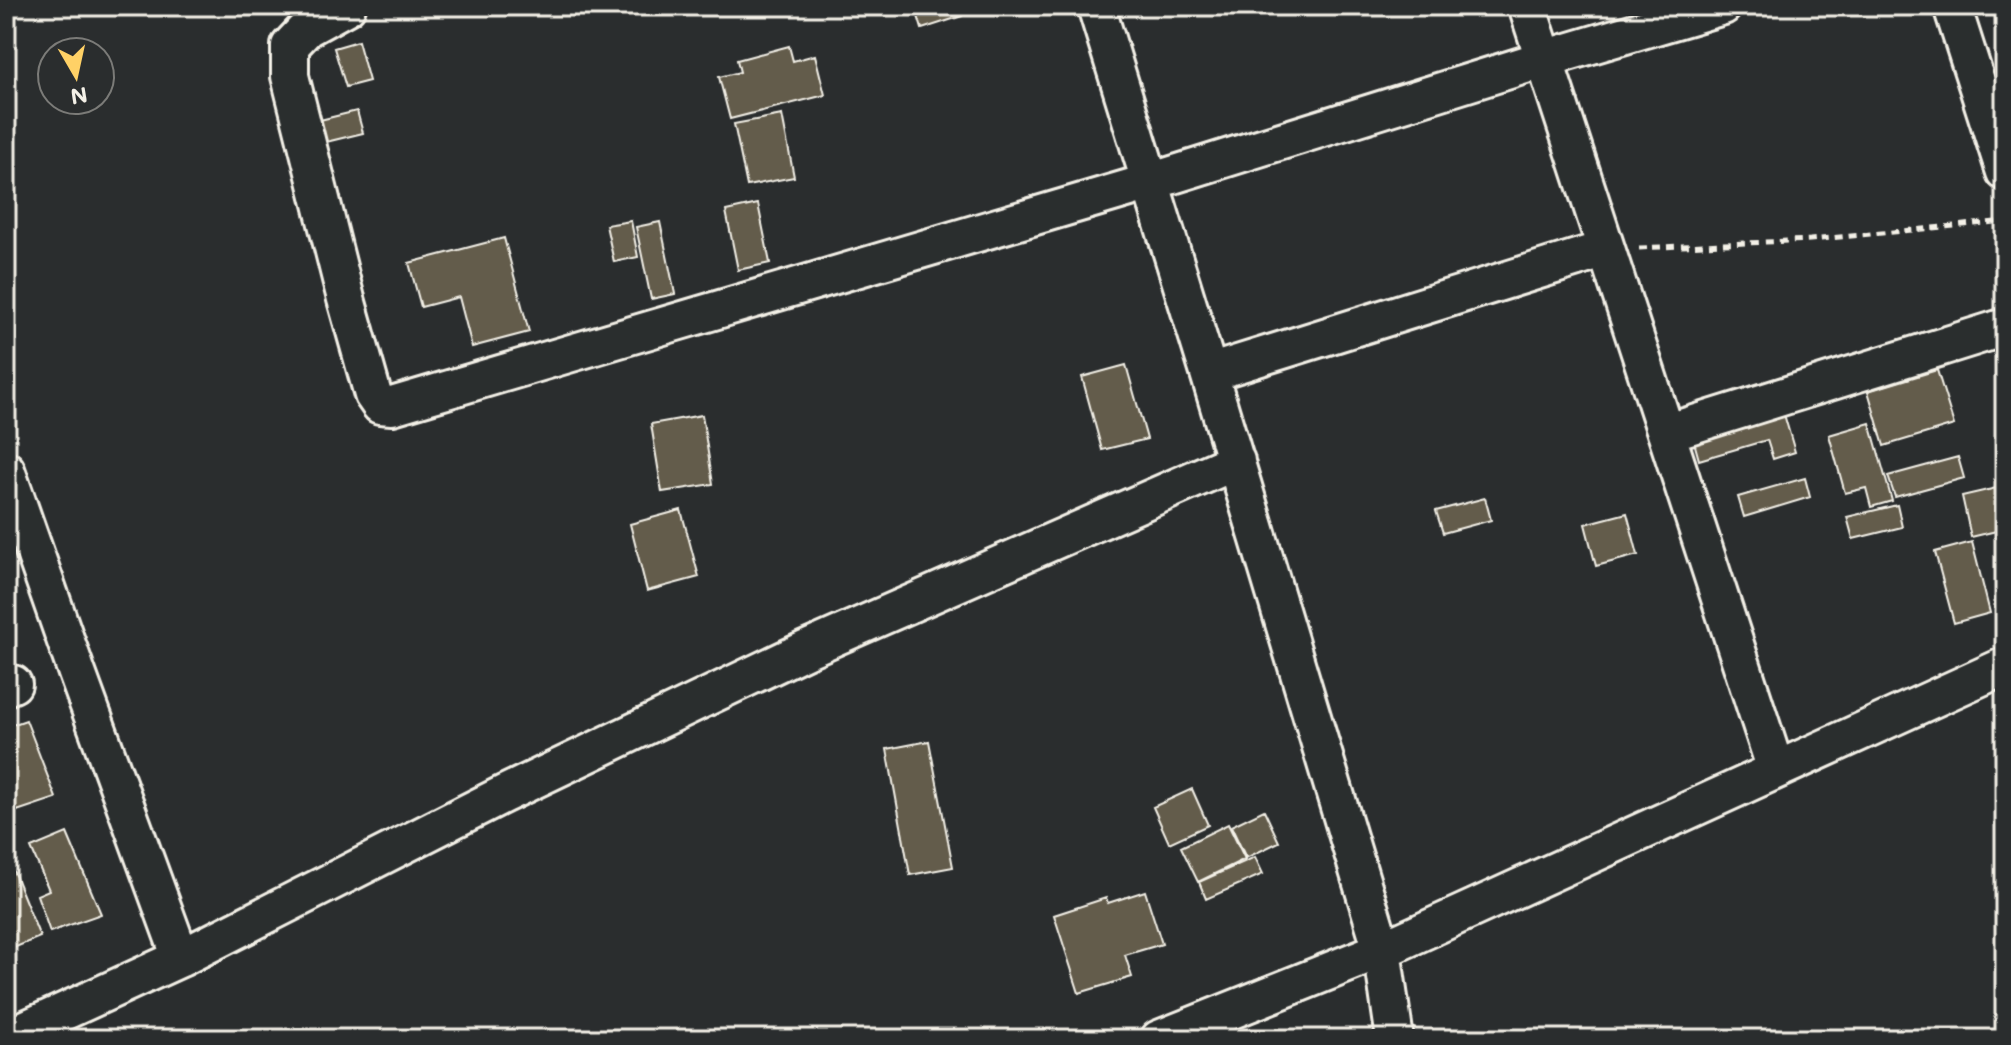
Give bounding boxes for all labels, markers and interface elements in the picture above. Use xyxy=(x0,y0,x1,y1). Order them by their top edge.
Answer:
north arrow xyxy=(36,36,116,116)
text: N xyxy=(69,81,90,112)

